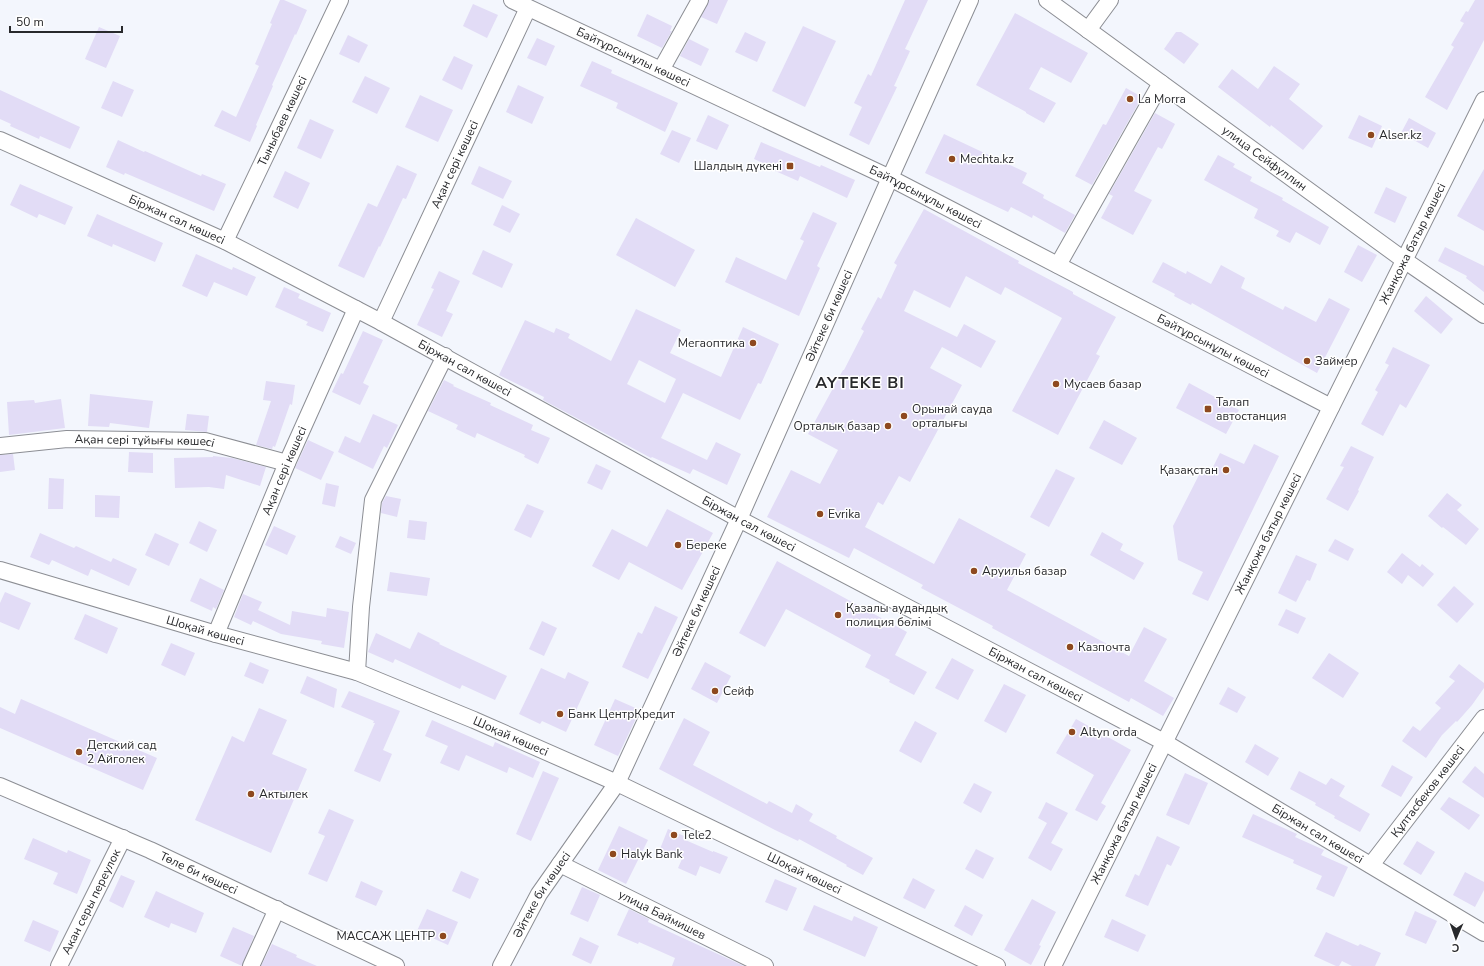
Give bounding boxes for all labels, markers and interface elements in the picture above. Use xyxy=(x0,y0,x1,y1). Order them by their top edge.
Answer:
scale bar xyxy=(10,8,122,34)
text: 50 m xyxy=(16,14,44,30)
street label: Байтұрсынұлы көшесі xyxy=(574,23,693,91)
street label: Тыныбаев көшесі xyxy=(254,73,311,169)
place label: La Morra xyxy=(1138,91,1186,107)
marker: La Morra xyxy=(1125,94,1135,104)
street label: Ақан сері көшесі xyxy=(427,118,482,211)
street label: улица Сейфуллин xyxy=(1219,122,1310,195)
place label: Alser.kz xyxy=(1379,127,1422,143)
marker: Alser.kz xyxy=(1366,130,1376,140)
place label: Mechta.kz xyxy=(960,151,1014,167)
marker: Mechta.kz xyxy=(947,154,957,164)
place label: Шалдың дүкені xyxy=(694,158,782,174)
marker: Шалдың дүкені xyxy=(785,161,795,171)
street label: Байтұрсынұлы көшесі xyxy=(867,161,984,232)
street label: Жанқожа батыр көшесі xyxy=(1376,180,1449,307)
street label: Біржан сал көшесі xyxy=(126,191,228,248)
street label: Әйтеке би көшесі xyxy=(802,267,856,364)
street label: Байтұрсынұлы көшесі xyxy=(1154,310,1272,382)
place label: Мегаоптика xyxy=(678,335,745,351)
street label: Біржан сал көшесі xyxy=(415,336,514,400)
marker: Мегаоптика xyxy=(748,338,758,348)
place label: Займер xyxy=(1315,353,1358,369)
marker: Займер xyxy=(1302,356,1312,366)
district label: AYTEKE BI xyxy=(815,372,905,394)
place label: Мусаев базар xyxy=(1064,376,1142,392)
marker: Мусаев базар xyxy=(1051,379,1061,389)
place label: Талап автостанция xyxy=(1216,394,1286,424)
place label: Орынай сауда орталығы xyxy=(912,401,993,431)
marker: Талап автостанция xyxy=(1203,404,1213,414)
marker: Орынай сауда орталығы xyxy=(899,411,909,421)
place label: Орталық базар xyxy=(794,418,880,434)
marker: Орталық базар xyxy=(883,421,893,431)
street label: Ақан сері көшесі xyxy=(258,424,310,518)
street label: Ақан сері тұйығы көшесі xyxy=(75,431,216,451)
place label: Қазақстан xyxy=(1160,462,1218,478)
marker: Қазақстан xyxy=(1221,465,1231,475)
street label: Жанқожа батыр көшесі xyxy=(1231,470,1305,597)
street label: Біржан сал көшесі xyxy=(699,492,799,555)
place label: Evrika xyxy=(828,506,860,522)
marker: Evrika xyxy=(815,509,825,519)
place label: Береке xyxy=(686,537,727,553)
marker: Береке xyxy=(673,540,683,550)
street label: Әйтеке би көшесі xyxy=(668,563,724,660)
place label: Аруилья базар xyxy=(982,563,1067,579)
marker: Аруилья базар xyxy=(969,566,979,576)
place label: Қазалы аудандық полиция бөлімі xyxy=(846,600,948,630)
marker: Қазалы аудандық полиция бөлімі xyxy=(833,610,843,620)
street label: Шоқай көшесі xyxy=(164,612,246,649)
place label: Казпочта xyxy=(1078,639,1130,655)
marker: Казпочта xyxy=(1065,642,1075,652)
street label: Біржан сал көшесі xyxy=(986,643,1085,706)
place label: Сейф xyxy=(723,683,754,699)
marker: Сейф xyxy=(710,686,720,696)
place label: Банк ЦентрКредит xyxy=(568,706,676,722)
marker: Банк ЦентрКредит xyxy=(555,709,565,719)
street label: Шоқай көшесі xyxy=(471,713,551,760)
place label: Altyn orda xyxy=(1080,724,1137,740)
marker: Altyn orda xyxy=(1067,727,1077,737)
place label: Детский сад 2 Айголек xyxy=(87,737,156,767)
street label: Құлтасбеков көшесі xyxy=(1387,742,1468,841)
marker: Детский сад 2 Айголек xyxy=(74,747,84,757)
street label: Жанқожа батыр көшесі xyxy=(1087,760,1161,887)
place label: Актылек xyxy=(259,786,309,802)
marker: Актылек xyxy=(246,789,256,799)
street label: Біржан сал көшесі xyxy=(1269,800,1367,867)
place label: Tele2 xyxy=(682,827,712,843)
marker: Tele2 xyxy=(669,830,679,840)
street label: Акан серы переулок xyxy=(58,846,125,957)
place label: Halyk Bank xyxy=(621,846,683,862)
street label: Төле би көшесі xyxy=(157,848,240,898)
street label: Әйтеке би көшесі xyxy=(509,848,574,941)
marker: Halyk Bank xyxy=(608,849,618,859)
street label: Шоқай көшесі xyxy=(765,849,844,898)
street label: улица Баймишев xyxy=(616,886,709,943)
north arrow xyxy=(1436,918,1476,958)
place label: МАССАЖ ЦЕНТР xyxy=(337,928,435,944)
marker: МАССАЖ ЦЕНТР xyxy=(438,931,448,941)
text: С xyxy=(1451,940,1460,955)

